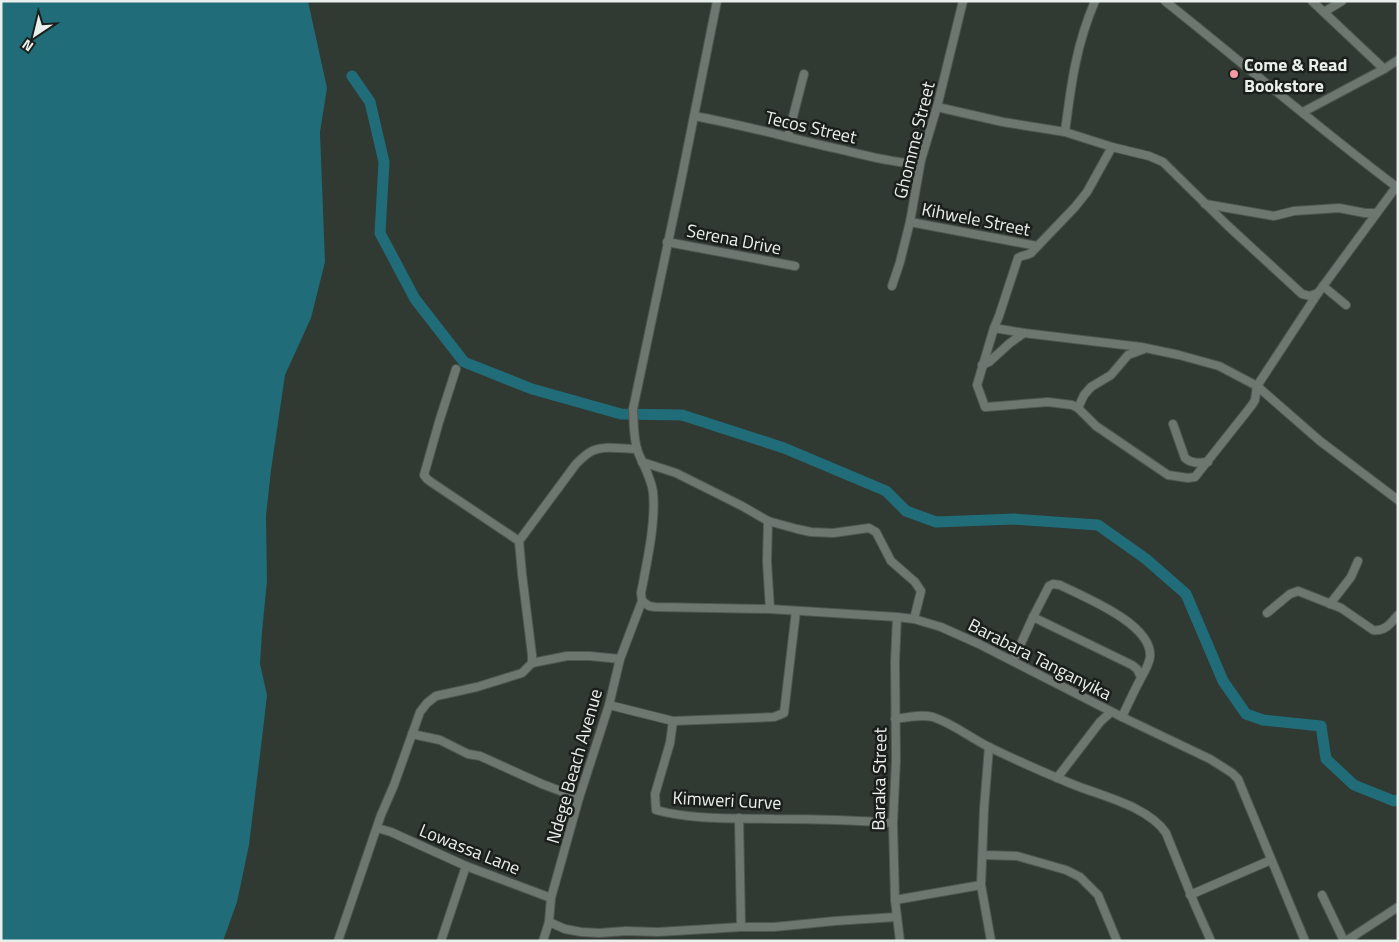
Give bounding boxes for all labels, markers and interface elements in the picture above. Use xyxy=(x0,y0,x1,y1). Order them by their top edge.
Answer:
north arrow xyxy=(10,10,60,60)
text: N xyxy=(17,35,37,57)
place label: Come & Read Bookstore xyxy=(1244,51,1347,99)
marker: Come & Read Bookstore xyxy=(1228,68,1240,80)
street label: Ghomme Street xyxy=(886,78,942,201)
street label: Tecos Street xyxy=(763,103,860,151)
street label: Kihwele Street xyxy=(919,195,1033,243)
street label: Serena Drive xyxy=(684,217,784,261)
street label: Barabara Tanganyika xyxy=(964,611,1116,707)
street label: Ndege Beach Avenue xyxy=(539,685,609,847)
street label: Baraka Street xyxy=(865,726,893,831)
street label: Kimweri Curve xyxy=(672,784,782,816)
street label: Lowassa Lane xyxy=(415,816,525,882)

